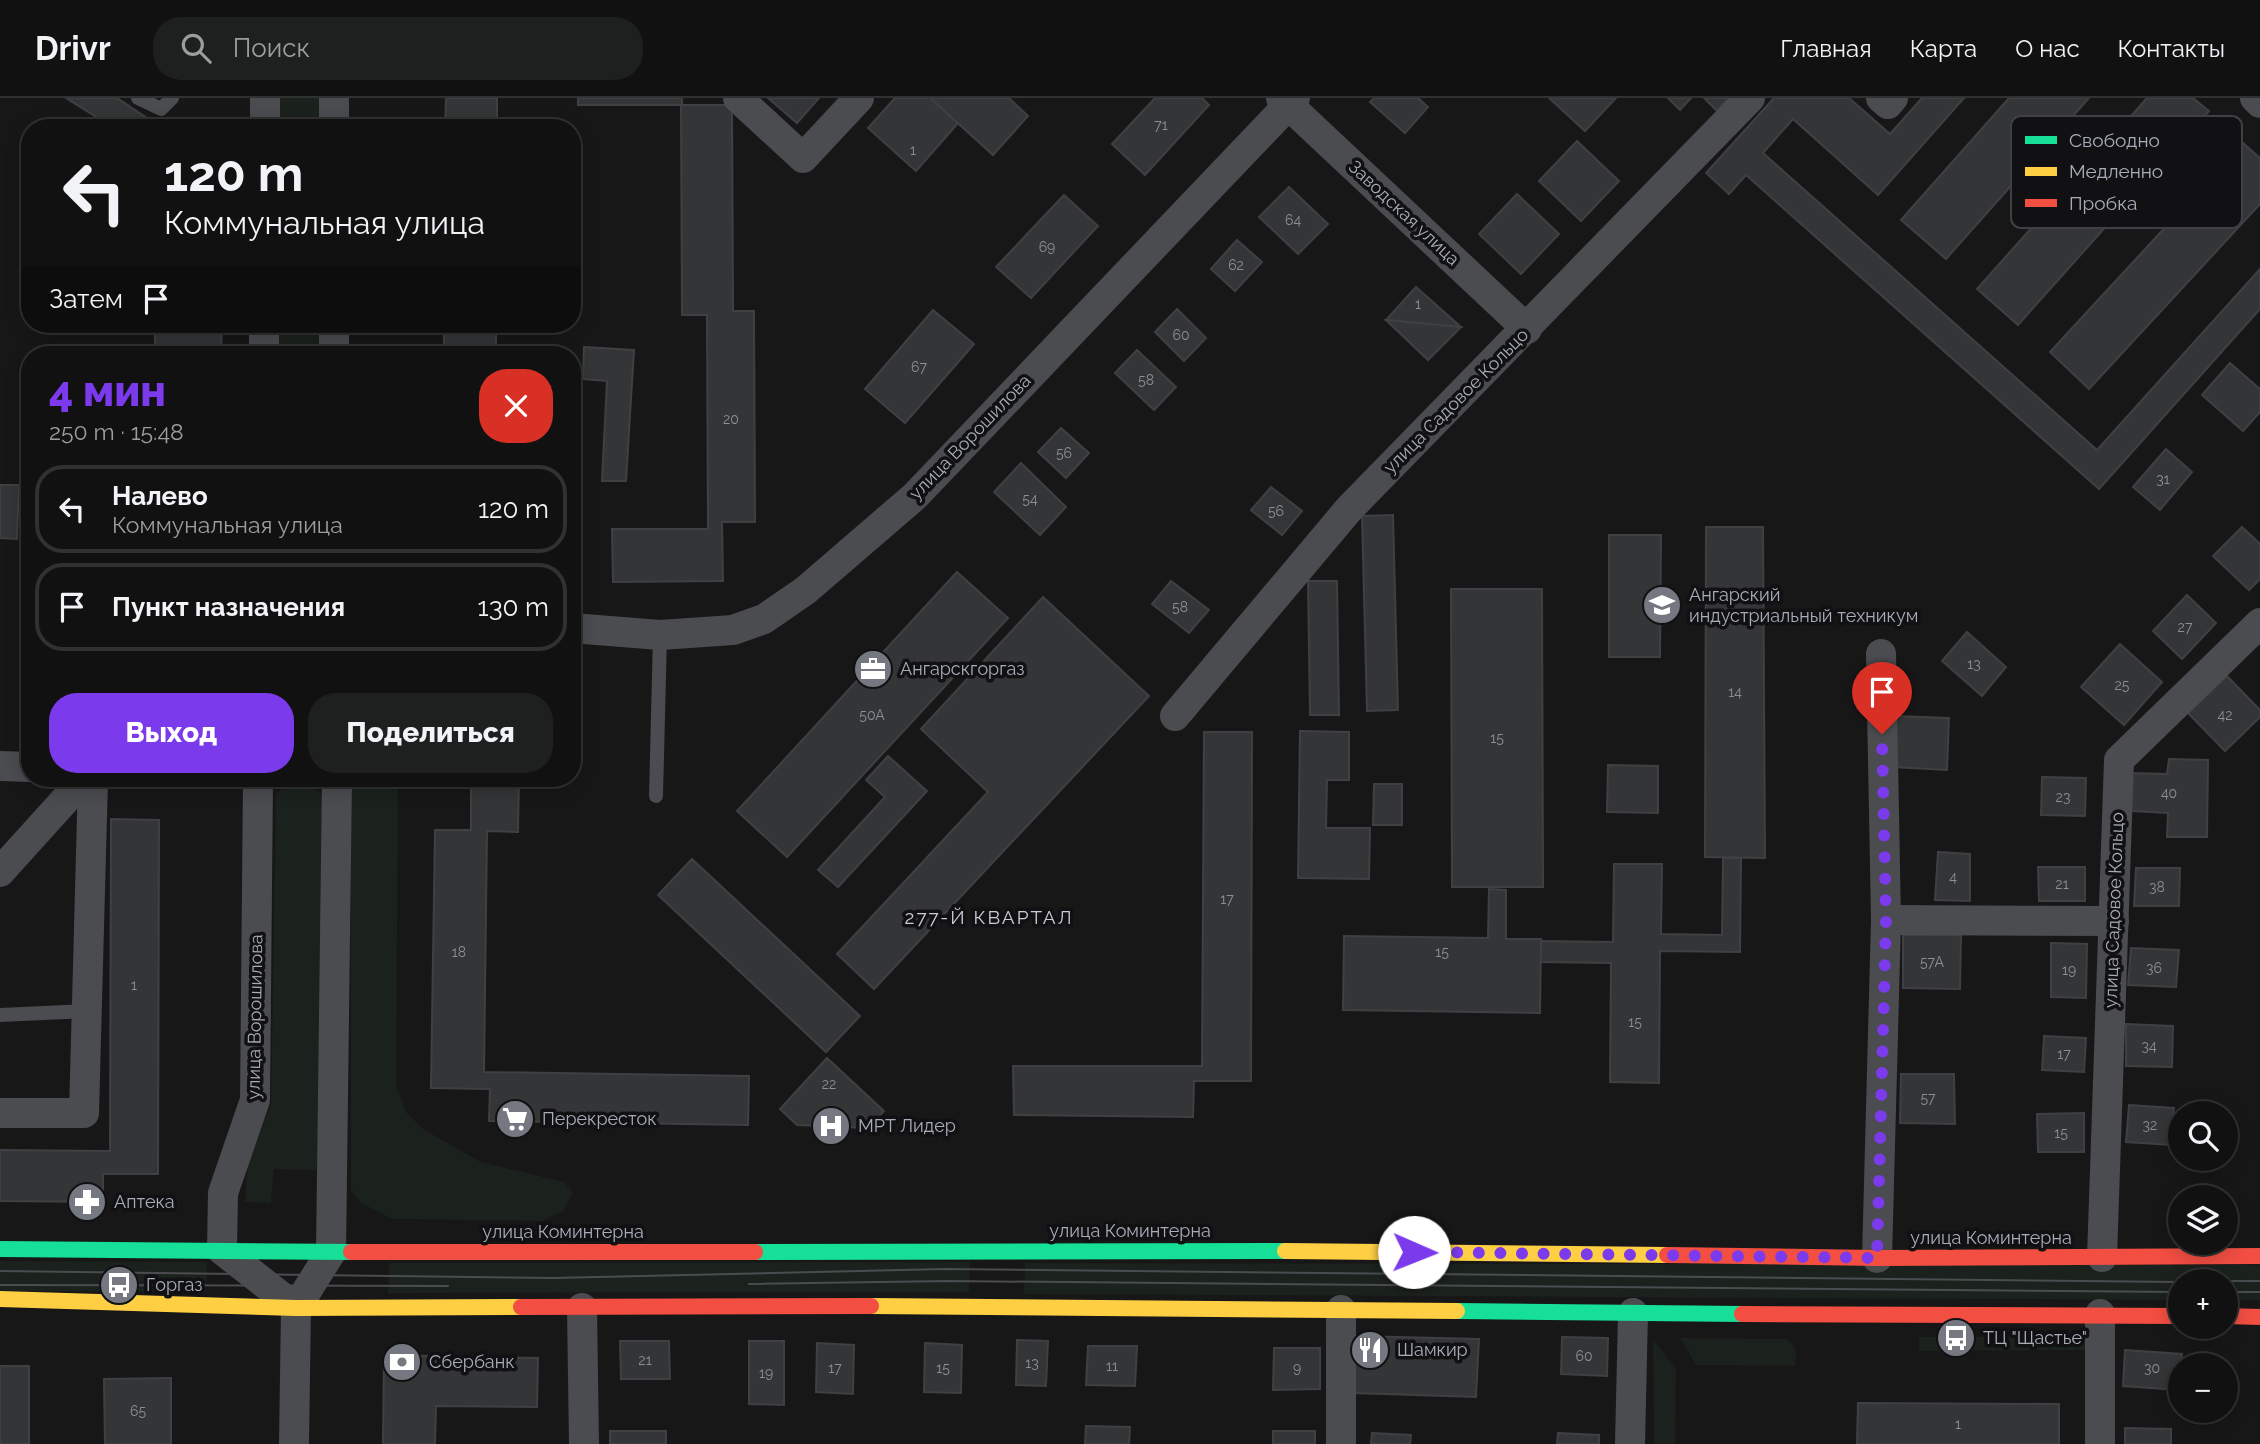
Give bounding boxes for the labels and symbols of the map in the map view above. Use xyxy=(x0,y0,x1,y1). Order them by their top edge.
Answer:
legend xyxy=(2011,116,2242,228)
house number: 71 xyxy=(1154,117,1168,133)
text: Свободно xyxy=(2069,129,2160,151)
house number: 1 xyxy=(910,142,916,158)
street label: Заводская улица xyxy=(1345,156,1464,269)
text: Медленно xyxy=(2069,160,2163,182)
text: Пробка xyxy=(2069,192,2137,214)
house number: 64 xyxy=(1285,212,1301,228)
house number: 69 xyxy=(1039,239,1055,255)
house number: 62 xyxy=(1228,257,1244,273)
house number: 1 xyxy=(1415,296,1421,312)
street label: улица Садовое Кольцо xyxy=(1379,324,1533,477)
house number: 60 xyxy=(1172,327,1190,343)
house number: 67 xyxy=(911,359,927,375)
street label: улица Ворошилова xyxy=(905,370,1035,503)
house number: 58 xyxy=(1138,372,1154,388)
house number: 20 xyxy=(723,411,739,427)
house number: 56 xyxy=(1056,445,1072,461)
house number: 31 xyxy=(2156,471,2170,487)
house number: 54 xyxy=(1022,491,1038,507)
house number: 56 xyxy=(1268,503,1284,519)
school or university icon: Ангарский индустриальный техникум xyxy=(1641,584,1683,626)
place label: Ангарский индустриальный техникум xyxy=(1689,584,1918,626)
house number: 58 xyxy=(1172,599,1188,615)
house number: 27 xyxy=(2178,619,2193,635)
office icon: Ангарскгоргаз xyxy=(852,648,894,690)
house number: 13 xyxy=(1967,656,1981,672)
place label: Ангарскгоргаз xyxy=(900,658,1025,679)
pin xyxy=(1852,662,1912,734)
house number: 25 xyxy=(2115,677,2130,693)
house number: 14 xyxy=(1728,684,1742,700)
house number: 50А xyxy=(859,707,885,723)
house number: 42 xyxy=(2218,707,2232,723)
house number: 15 xyxy=(1490,730,1504,746)
house number: 40 xyxy=(2161,785,2177,801)
house number: 23 xyxy=(2056,789,2070,805)
street label: улица Садовое Кольцо xyxy=(2100,811,2127,1008)
house number: 4 xyxy=(1949,869,1957,885)
house number: 21 xyxy=(2055,876,2069,892)
house number: 38 xyxy=(2149,879,2165,895)
house number: 17 xyxy=(1220,891,1234,907)
district label: 277-Й КВАРТАЛ xyxy=(904,906,1074,928)
street label: улица Ворошилова xyxy=(243,934,266,1100)
house number: 18 xyxy=(452,944,466,960)
house number: 15 xyxy=(1435,944,1449,960)
house number: 57А xyxy=(1920,954,1944,970)
house number: 36 xyxy=(2146,960,2162,976)
house number: 19 xyxy=(2062,962,2076,978)
house number: 1 xyxy=(131,977,137,993)
house number: 15 xyxy=(1628,1014,1642,1030)
house number: 34 xyxy=(2141,1038,2157,1054)
house number: 17 xyxy=(2057,1046,2071,1062)
house number: 22 xyxy=(822,1076,836,1092)
house number: 57 xyxy=(1920,1090,1936,1106)
supermarket icon: Перекресток xyxy=(494,1098,536,1140)
hospital icon: МРТ Лидер xyxy=(810,1105,852,1147)
place label: Перекресток xyxy=(542,1108,657,1129)
place label: МРТ Лидер xyxy=(858,1115,956,1136)
house number: 32 xyxy=(2143,1117,2157,1133)
house number: 15 xyxy=(2054,1125,2068,1141)
pharmacy icon: Аптека xyxy=(66,1181,108,1223)
place label: Аптека xyxy=(114,1191,175,1212)
position arrow xyxy=(1377,1215,1451,1289)
street label: улица Коминтерна xyxy=(1049,1220,1211,1241)
street label: улица Коминтерна xyxy=(482,1221,644,1242)
street label: улица Коминтерна xyxy=(1910,1227,2072,1248)
bus stop icon: Горгаз xyxy=(98,1264,140,1306)
place label: Горгаз xyxy=(146,1274,202,1295)
bus stop icon: ТЦ "Щастье" xyxy=(1935,1317,1977,1359)
place label: ТЦ "Щастье" xyxy=(1983,1327,2087,1348)
restaurant icon: Шамкир xyxy=(1349,1329,1391,1371)
place label: Шамкир xyxy=(1397,1339,1468,1360)
bank icon: Сбербанк xyxy=(381,1341,423,1383)
house number: 60 xyxy=(1575,1348,1593,1364)
place label: Сбербанк xyxy=(429,1351,515,1372)
house number: 21 xyxy=(638,1352,652,1368)
house number: 13 xyxy=(1025,1355,1039,1371)
house number: 11 xyxy=(1106,1358,1118,1374)
house number: 17 xyxy=(828,1360,842,1376)
house number: 15 xyxy=(936,1360,950,1376)
house number: 9 xyxy=(1293,1360,1301,1376)
house number: 30 xyxy=(2144,1360,2160,1376)
house number: 19 xyxy=(759,1365,773,1381)
house number: 65 xyxy=(130,1403,146,1419)
house number: 1 xyxy=(1955,1416,1961,1432)

